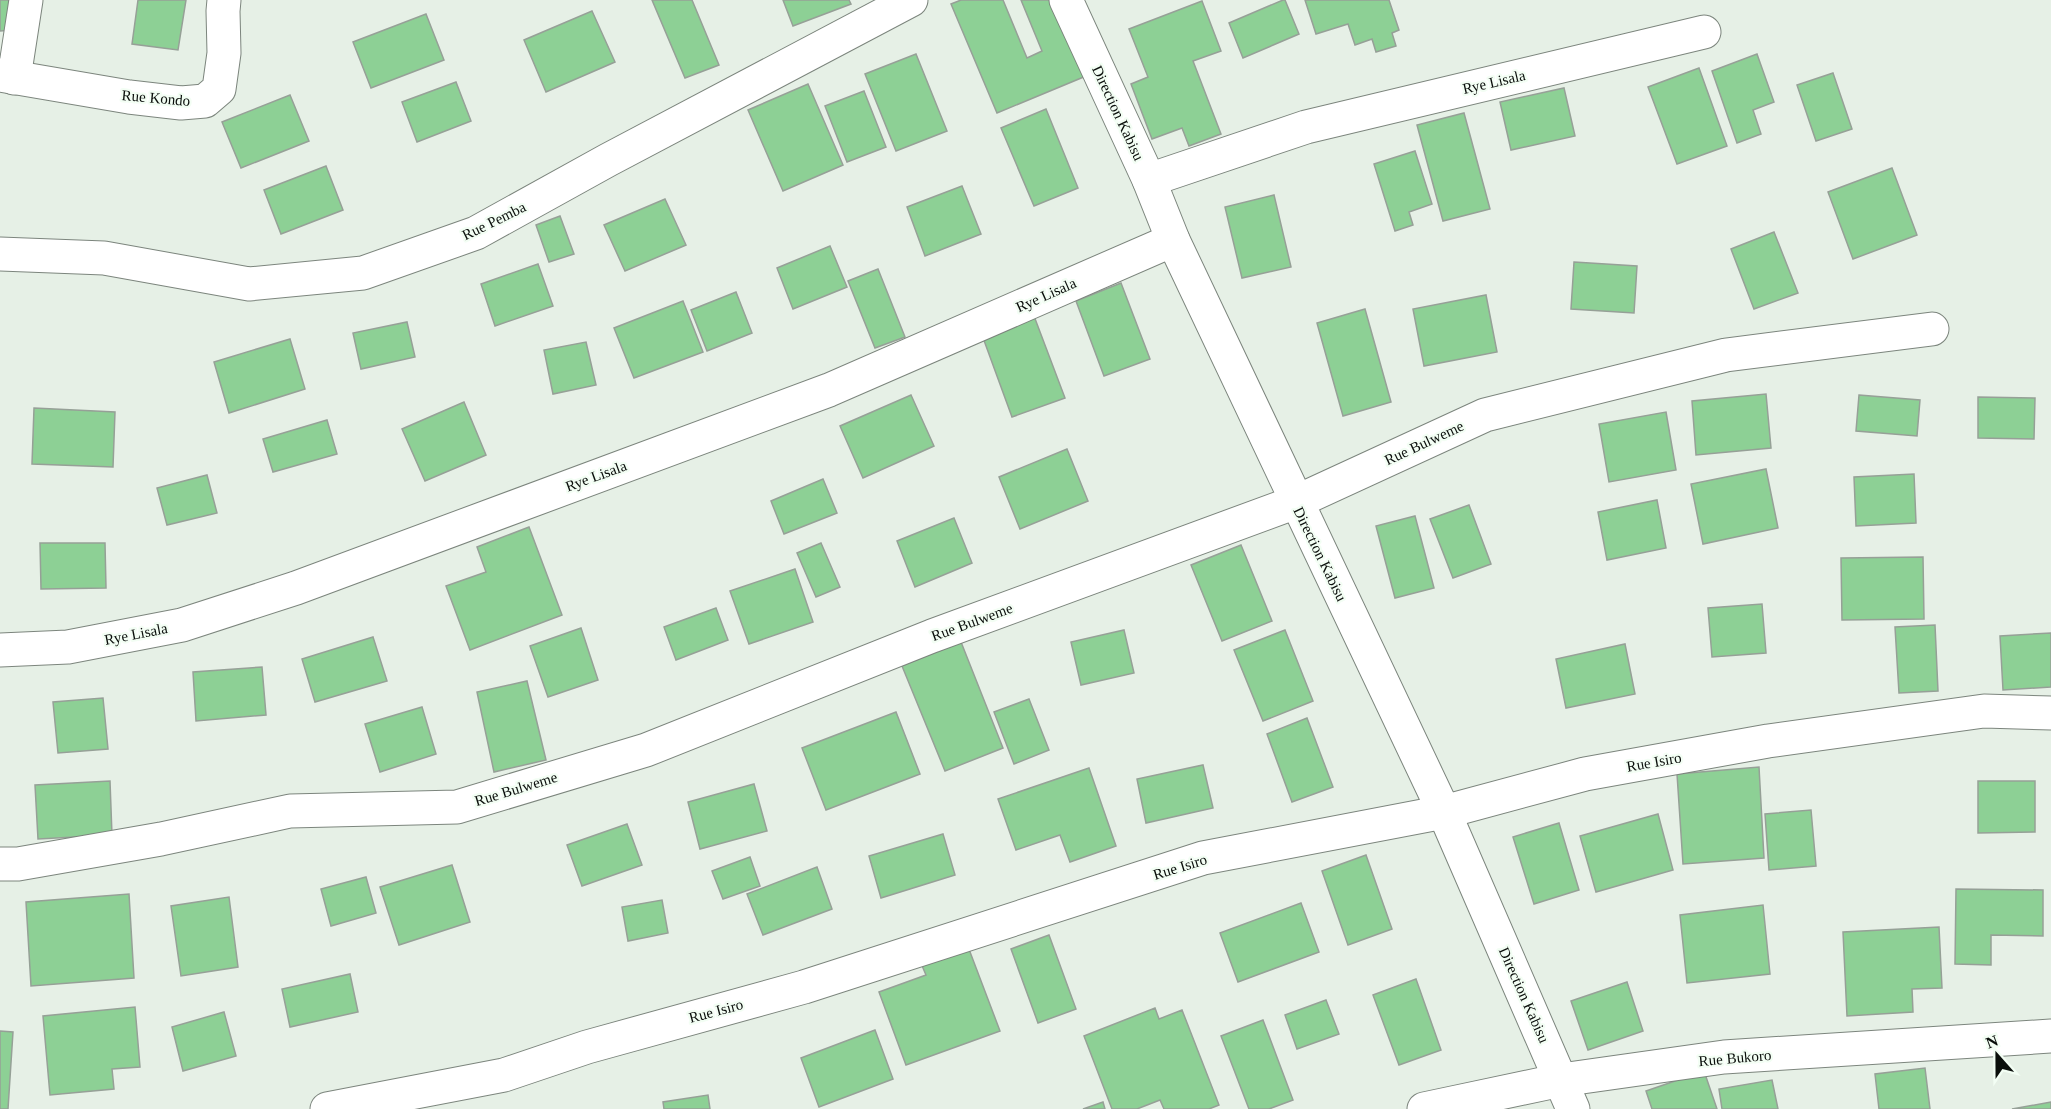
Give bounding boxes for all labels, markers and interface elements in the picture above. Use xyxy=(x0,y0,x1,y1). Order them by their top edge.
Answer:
street label: Direction Kabisu xyxy=(1089,63,1147,163)
street label: Rye Lisala xyxy=(1461,67,1527,97)
street label: Rue Kondo xyxy=(121,87,191,109)
street label: Rue Pemba xyxy=(460,199,529,243)
street label: Rye Lisala xyxy=(1014,275,1079,315)
street label: Rue Bulweme xyxy=(1382,418,1466,468)
street label: Rye Lisala xyxy=(563,457,629,494)
street label: Direction Kabisu xyxy=(1290,504,1350,604)
street label: Rue Bulweme xyxy=(929,600,1015,644)
street label: Rye Lisala xyxy=(103,620,169,648)
street label: Rue Isiro xyxy=(1625,749,1683,775)
street label: Rue Bulweme xyxy=(473,769,559,809)
street label: Rue Isiro xyxy=(1151,851,1209,883)
street label: Direction Kabisu xyxy=(1496,945,1552,1046)
street label: Rue Isiro xyxy=(687,996,745,1026)
north arrow xyxy=(1967,1025,2027,1085)
text: N xyxy=(1983,1031,2001,1051)
street label: Rue Bukoro xyxy=(1698,1047,1772,1069)

